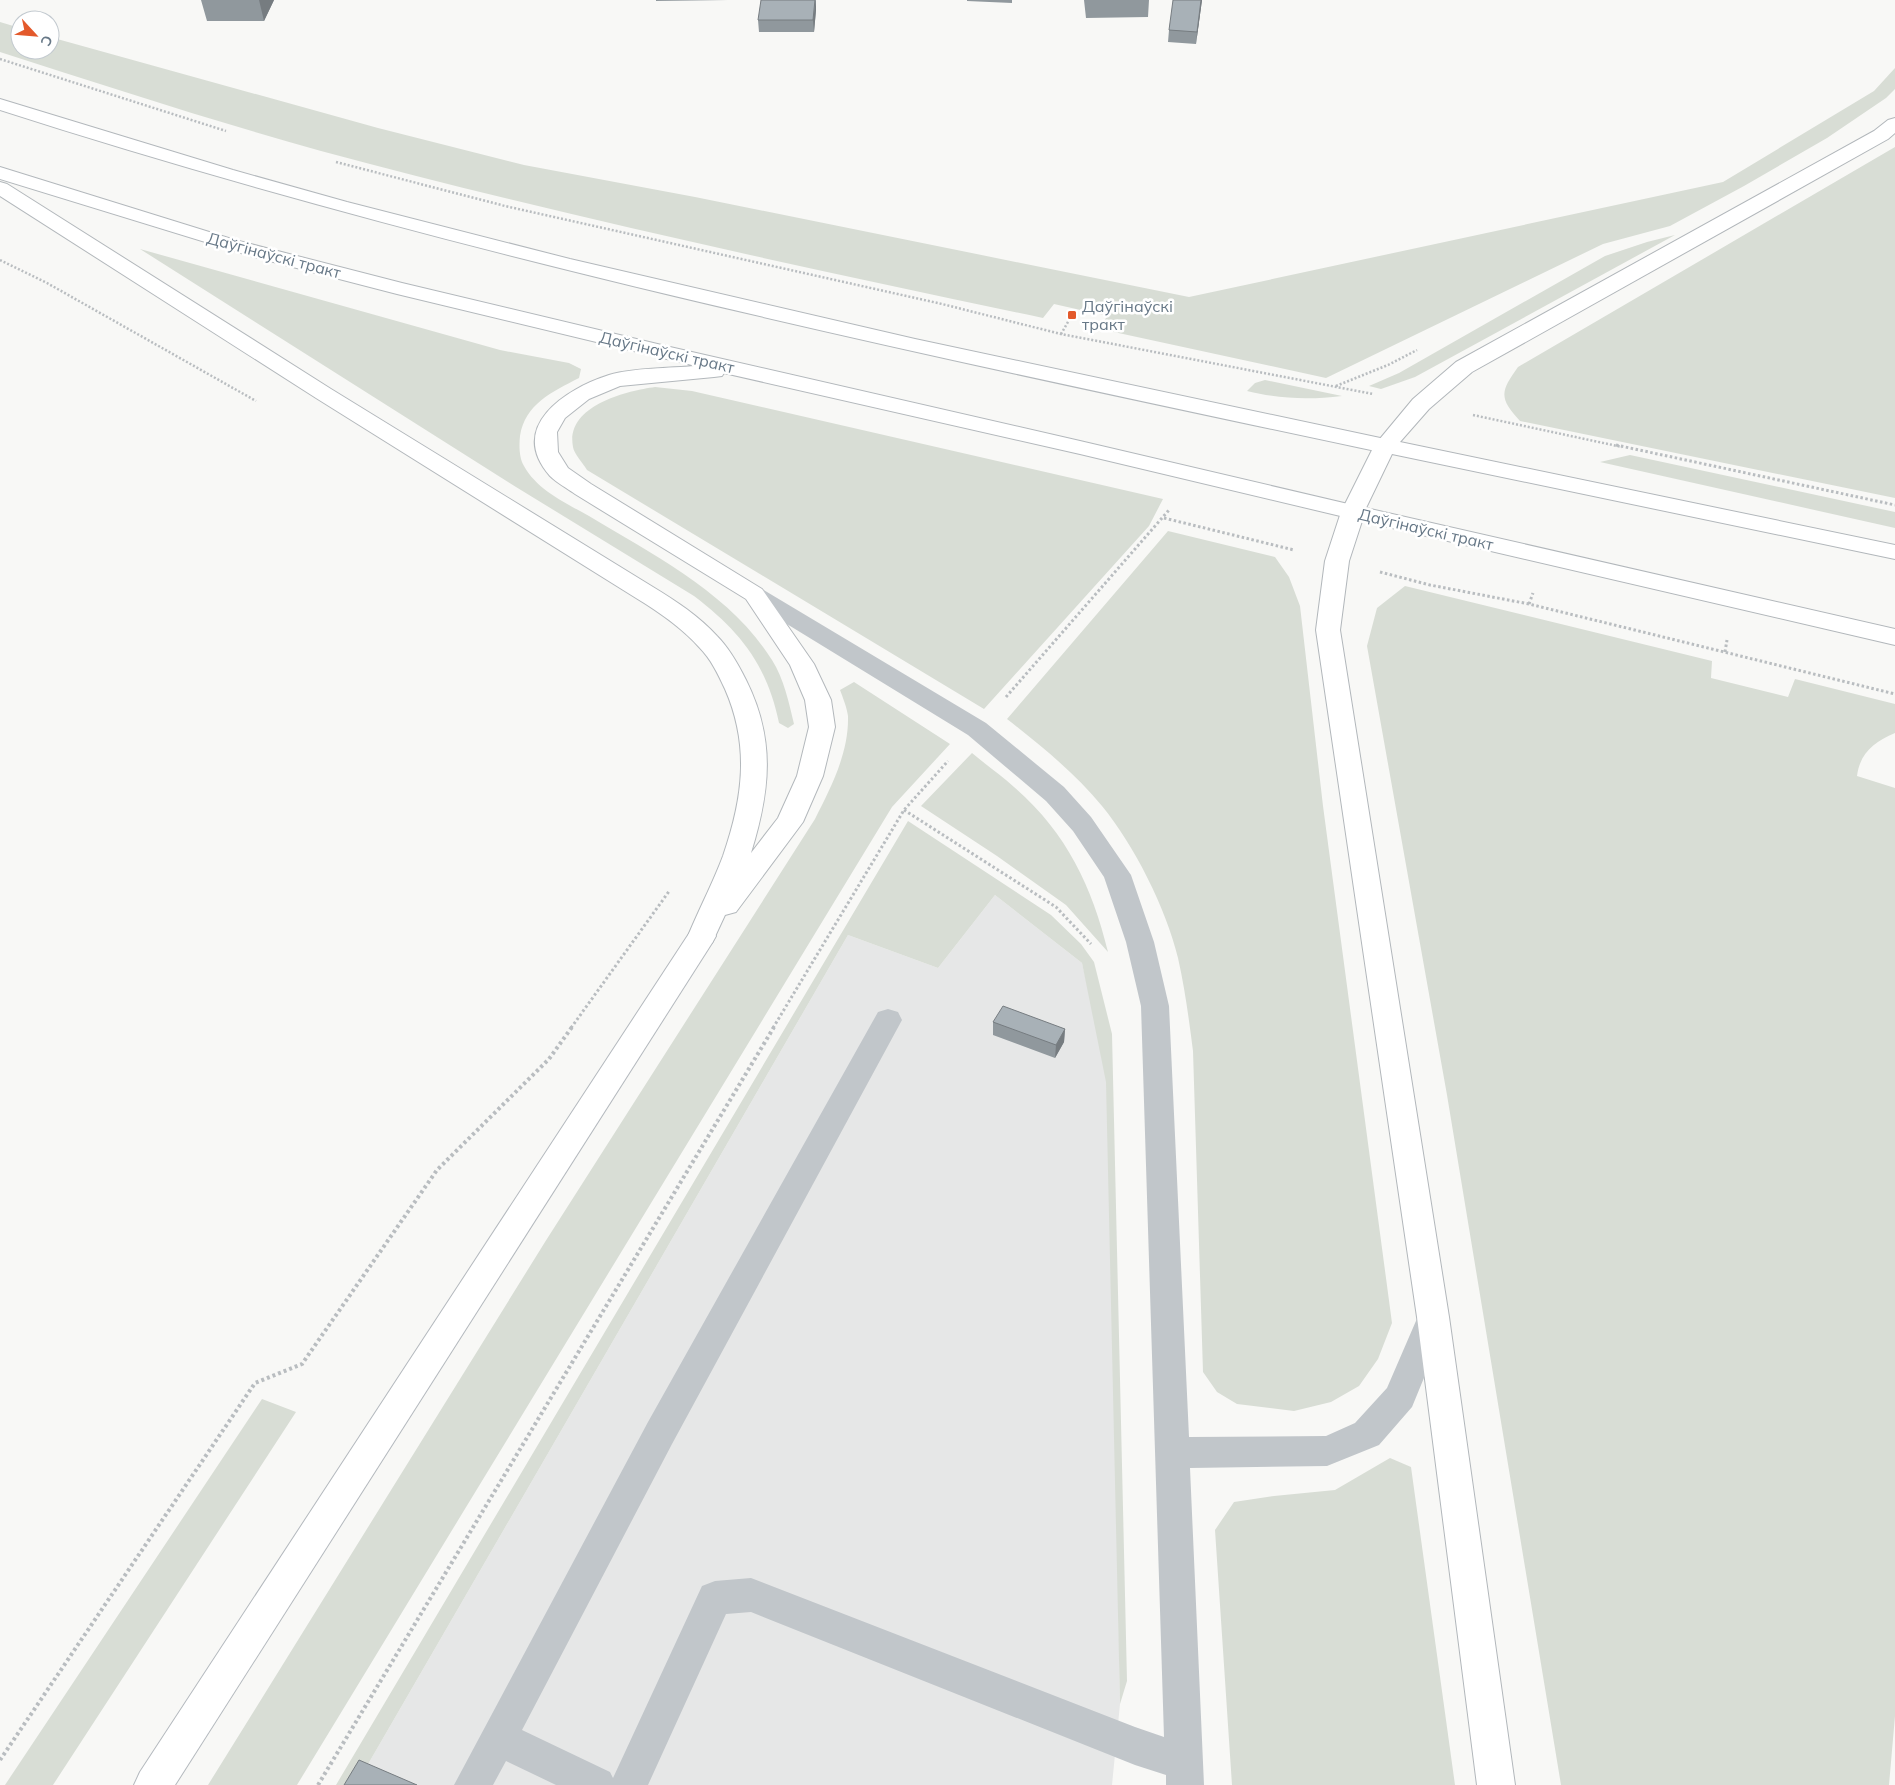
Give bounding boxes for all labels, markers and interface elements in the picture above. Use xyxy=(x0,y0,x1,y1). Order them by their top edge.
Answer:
north arrow xyxy=(10,10,60,60)
text: С xyxy=(36,32,57,49)
street label: Даўгінаўскі тракт xyxy=(205,228,344,283)
place label: Даўгінаўскі тракт xyxy=(1082,296,1173,334)
marker: Даўгінаўскі тракт xyxy=(1066,309,1078,321)
street label: Даўгінаўскі тракт xyxy=(598,327,737,377)
street label: Даўгінаўскі тракт xyxy=(1357,504,1496,554)

